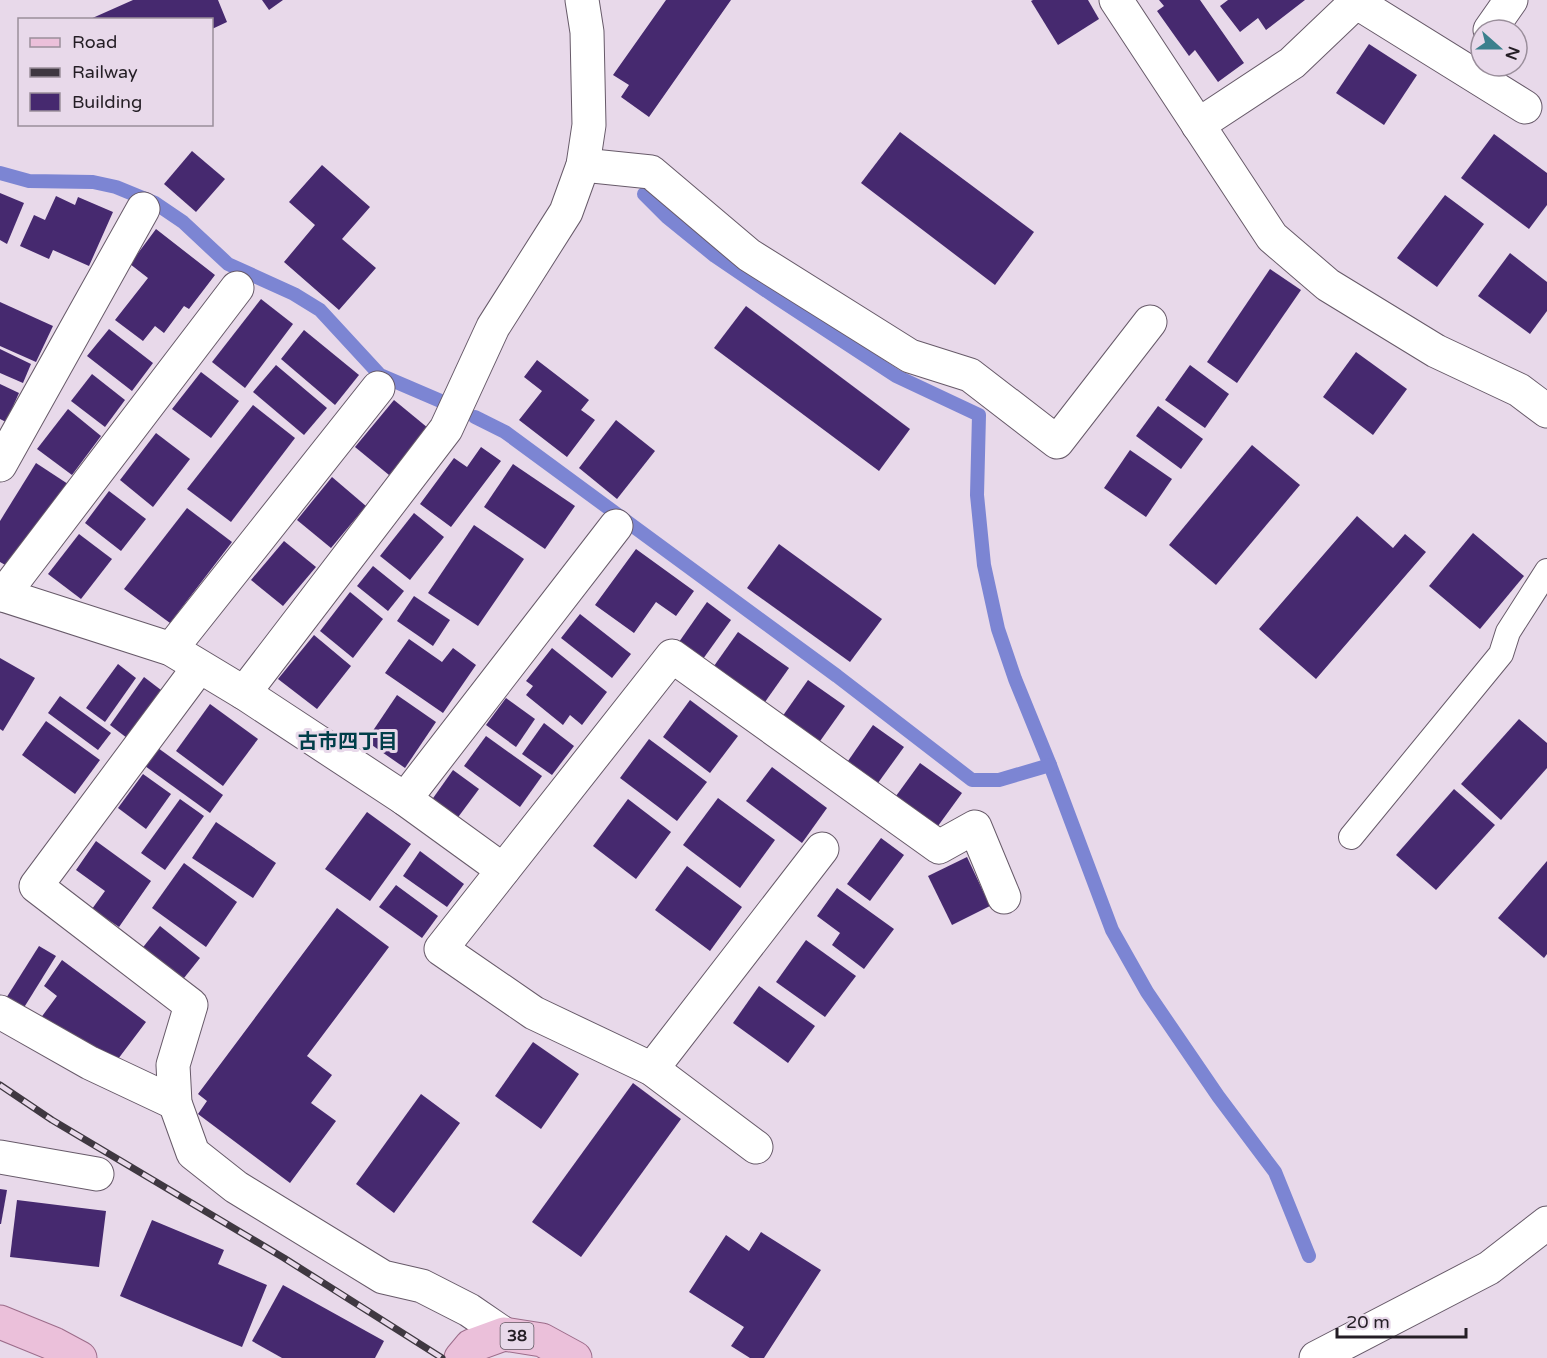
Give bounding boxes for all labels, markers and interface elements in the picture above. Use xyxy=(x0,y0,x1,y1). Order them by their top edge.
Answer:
legend xyxy=(18,18,213,126)
north arrow xyxy=(1469,18,1529,78)
text: Road xyxy=(72,31,117,53)
text: N xyxy=(1500,43,1524,63)
text: Railway xyxy=(72,61,138,83)
text: Building xyxy=(72,91,142,113)
district label: 古市四丁目 xyxy=(298,730,398,754)
scale bar xyxy=(1337,1301,1466,1339)
text: 20 m xyxy=(1346,1311,1390,1333)
road number: 38 xyxy=(500,1323,534,1349)

